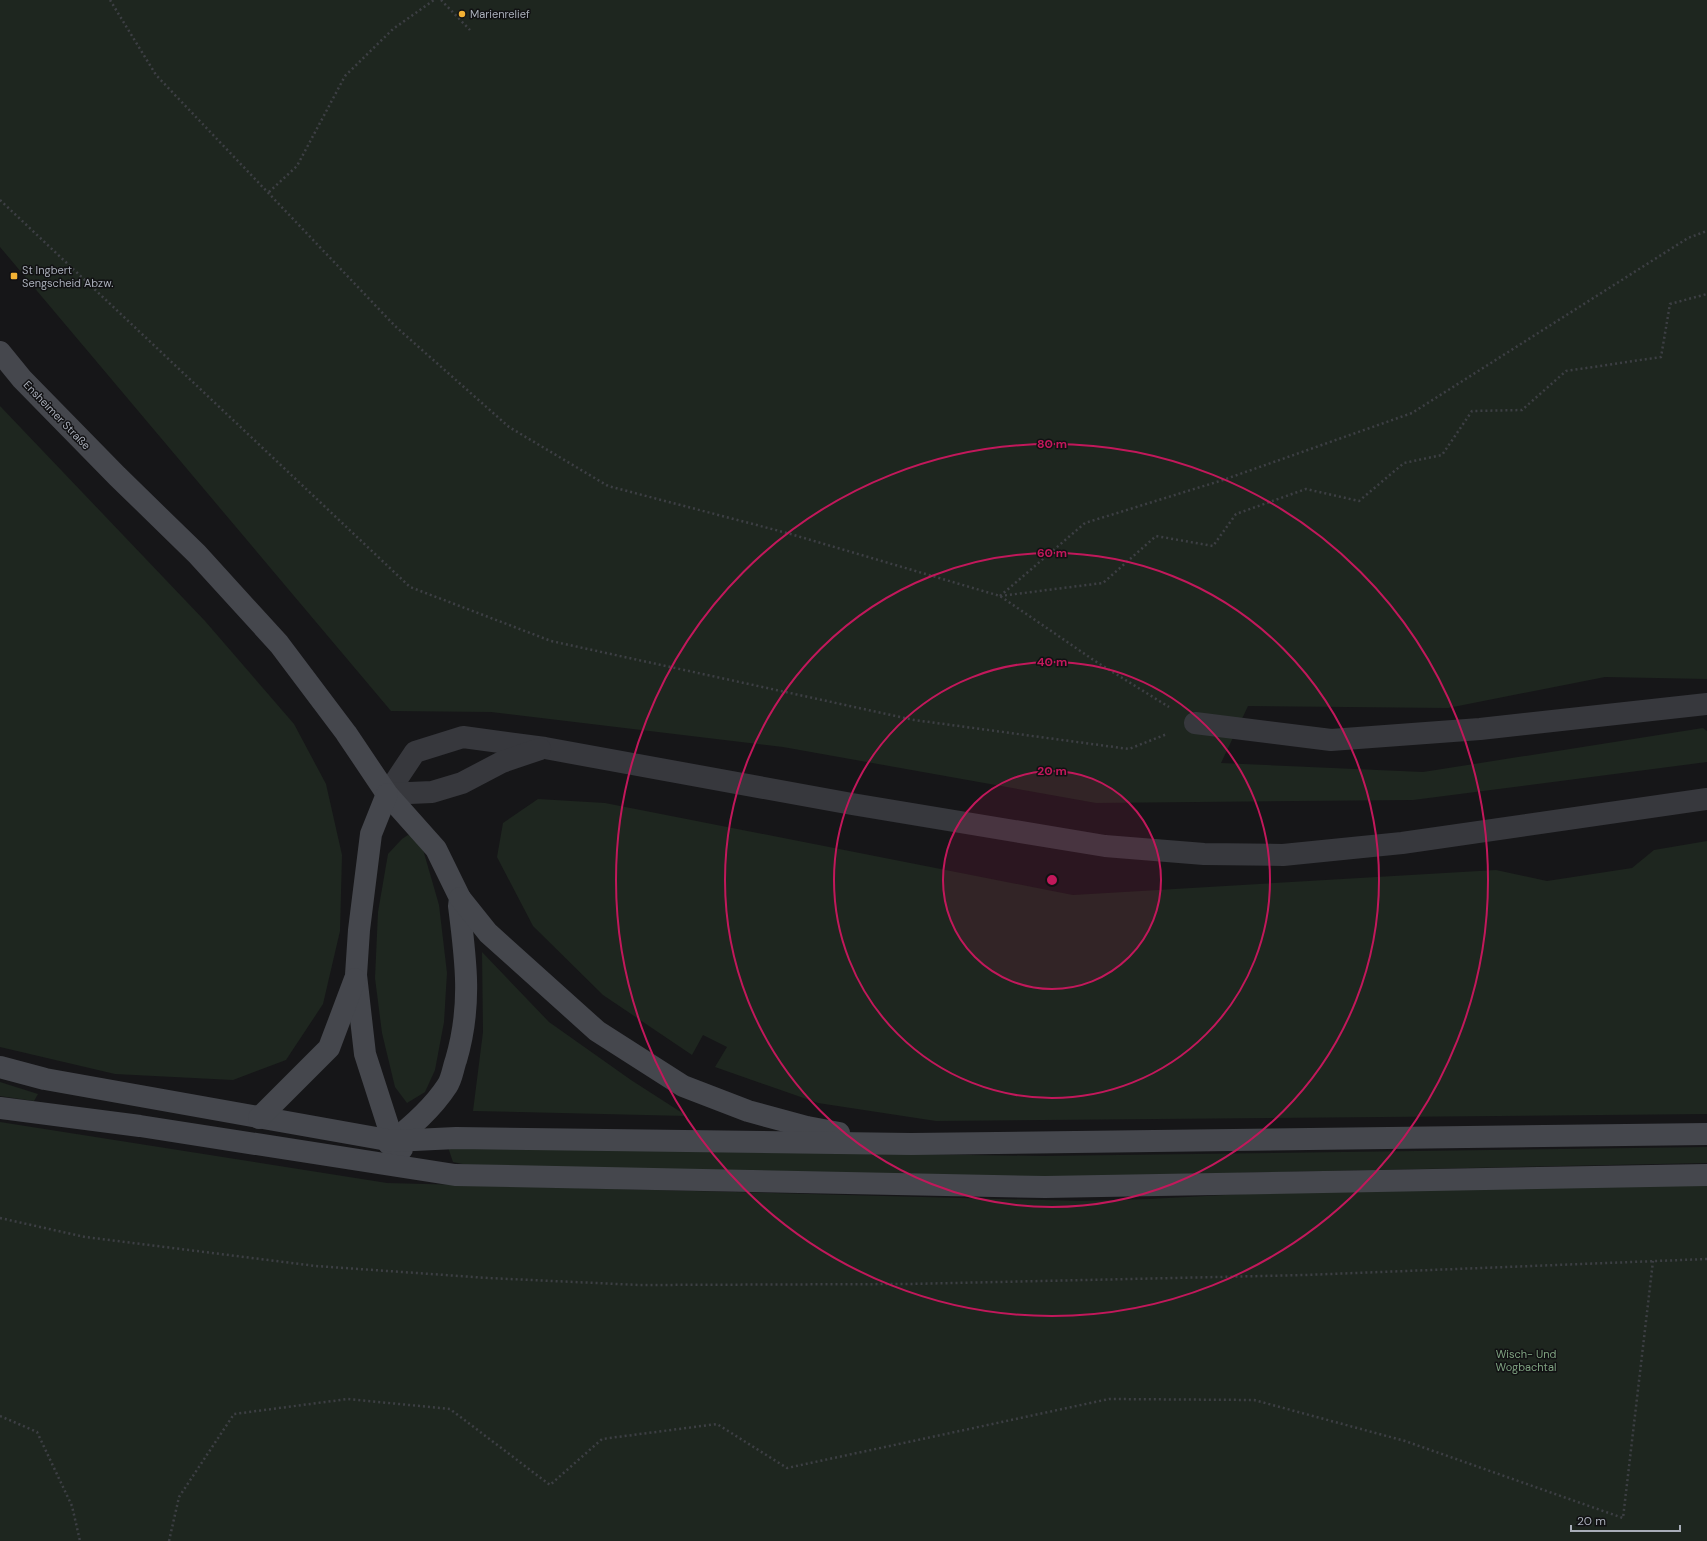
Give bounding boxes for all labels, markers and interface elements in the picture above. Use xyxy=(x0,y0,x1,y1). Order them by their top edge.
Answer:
place label: Marienrelief xyxy=(470,7,530,21)
marker: Marienrelief xyxy=(457,9,467,19)
place label: St Ingbert Sengscheid Abzw. xyxy=(22,263,113,290)
marker: St Ingbert Sengscheid Abzw. xyxy=(9,271,19,281)
street label: Ensheimer Straße xyxy=(21,378,93,452)
text: 80 m xyxy=(1037,436,1067,452)
text: 60 m xyxy=(1037,545,1067,561)
text: 40 m xyxy=(1037,654,1067,670)
text: 20 m xyxy=(1037,763,1067,779)
centre of rings xyxy=(1045,873,1059,887)
park label: Wisch- Und Wogbachtal xyxy=(1496,1347,1556,1374)
scale bar xyxy=(1571,1507,1680,1533)
text: 20 m xyxy=(1577,1513,1606,1529)

